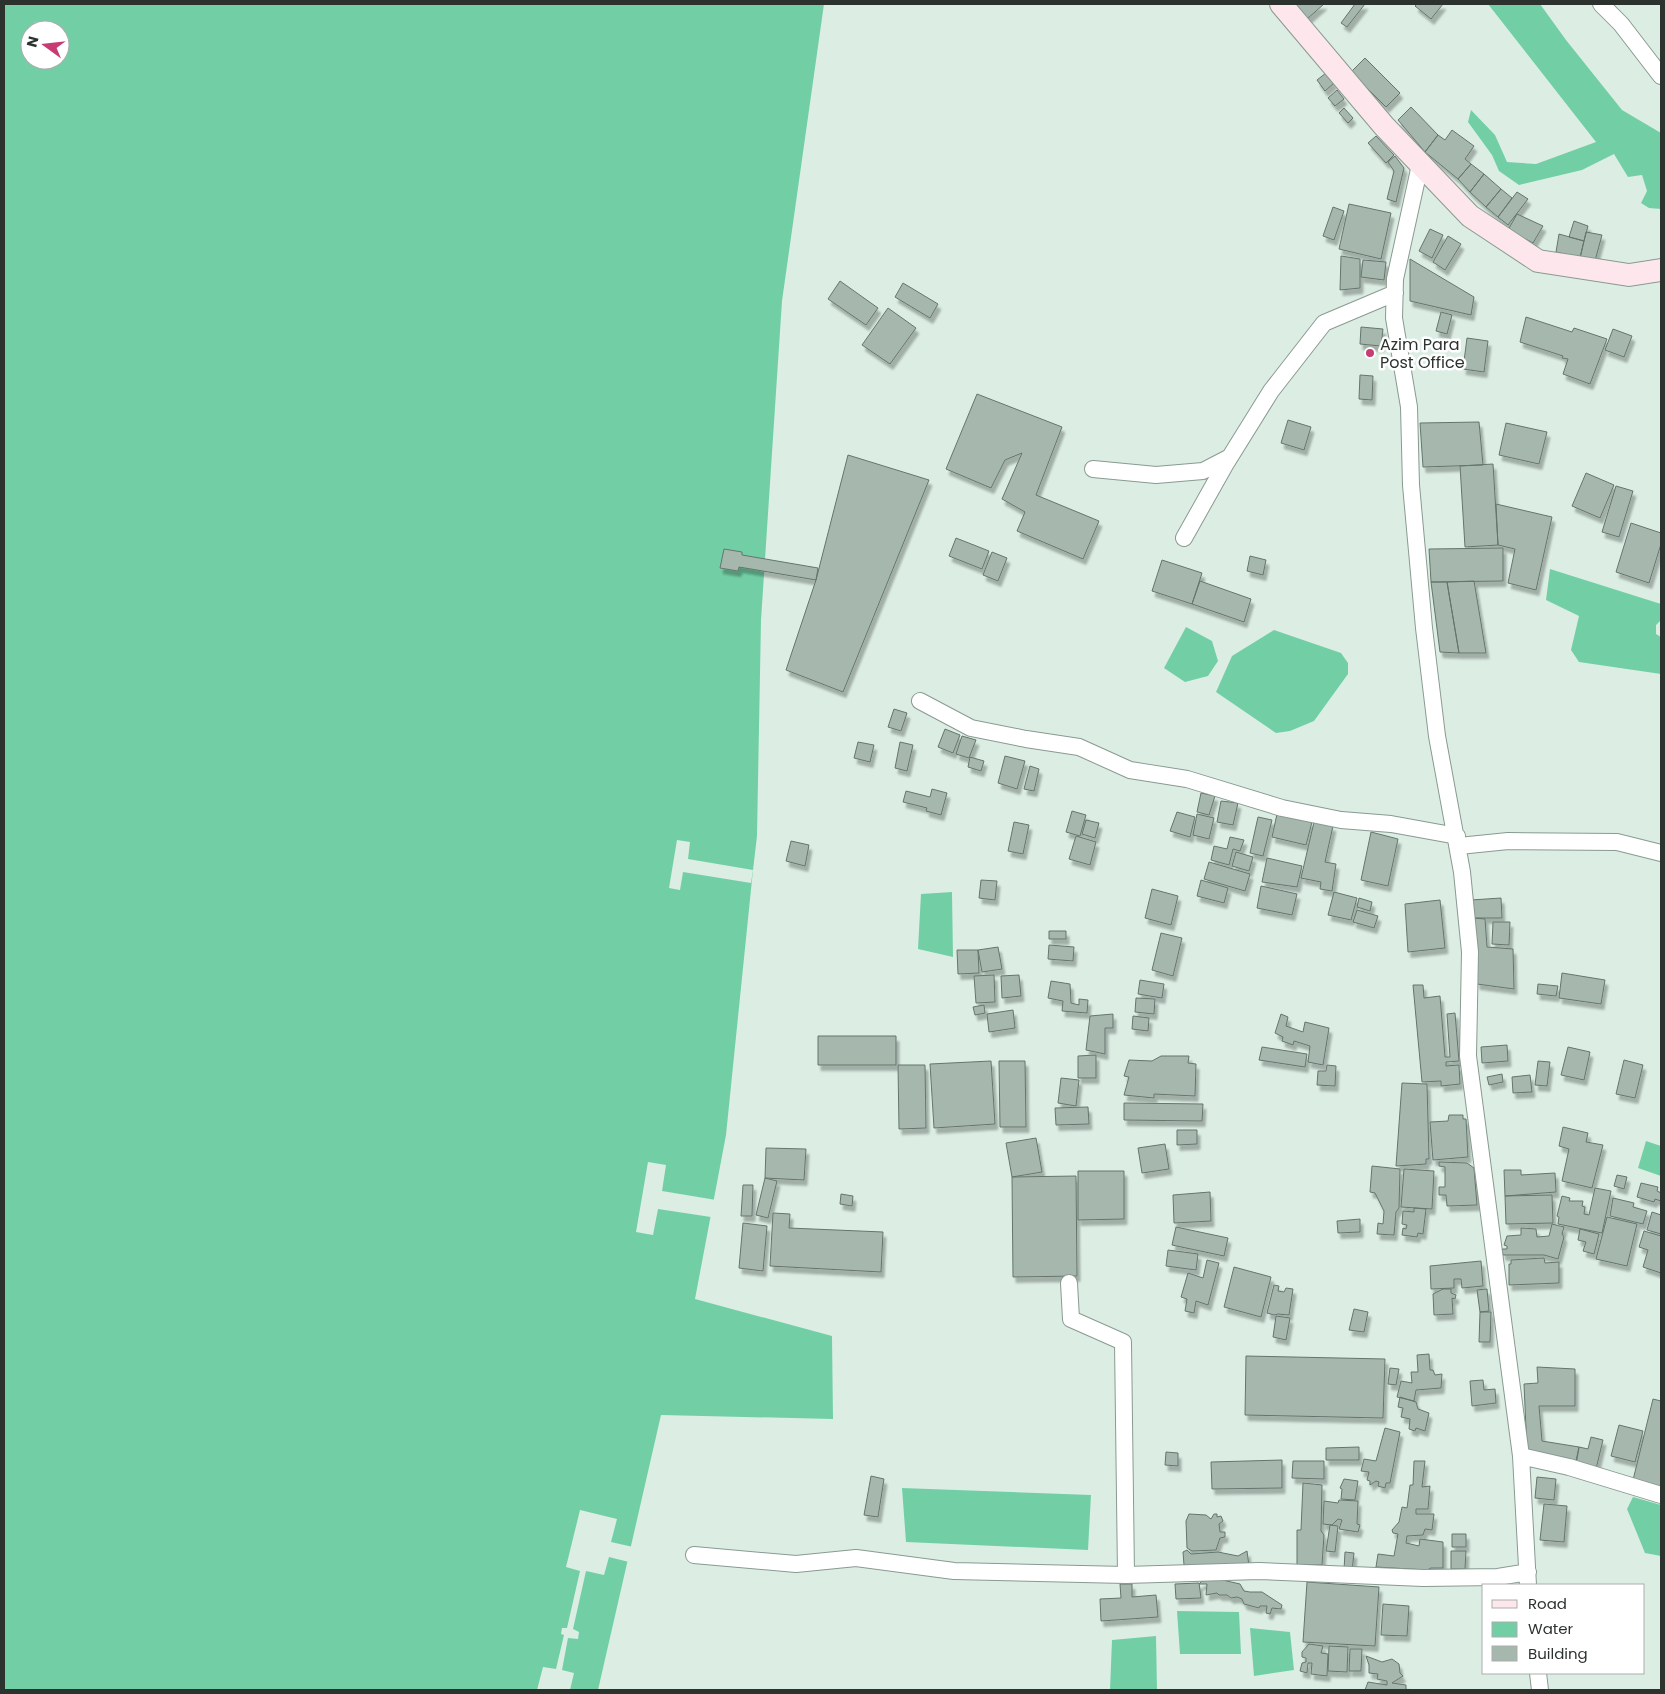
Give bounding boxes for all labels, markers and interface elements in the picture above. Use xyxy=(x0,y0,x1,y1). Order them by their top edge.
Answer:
north arrow xyxy=(20,20,70,70)
text: N xyxy=(21,34,43,49)
place label: Azim Para Post Office xyxy=(1380,333,1465,374)
marker: Azim Para Post Office xyxy=(1364,347,1376,359)
legend xyxy=(1482,1584,1645,1674)
text: Road xyxy=(1528,1593,1567,1614)
text: Water xyxy=(1528,1618,1574,1639)
text: Building xyxy=(1528,1643,1588,1664)

